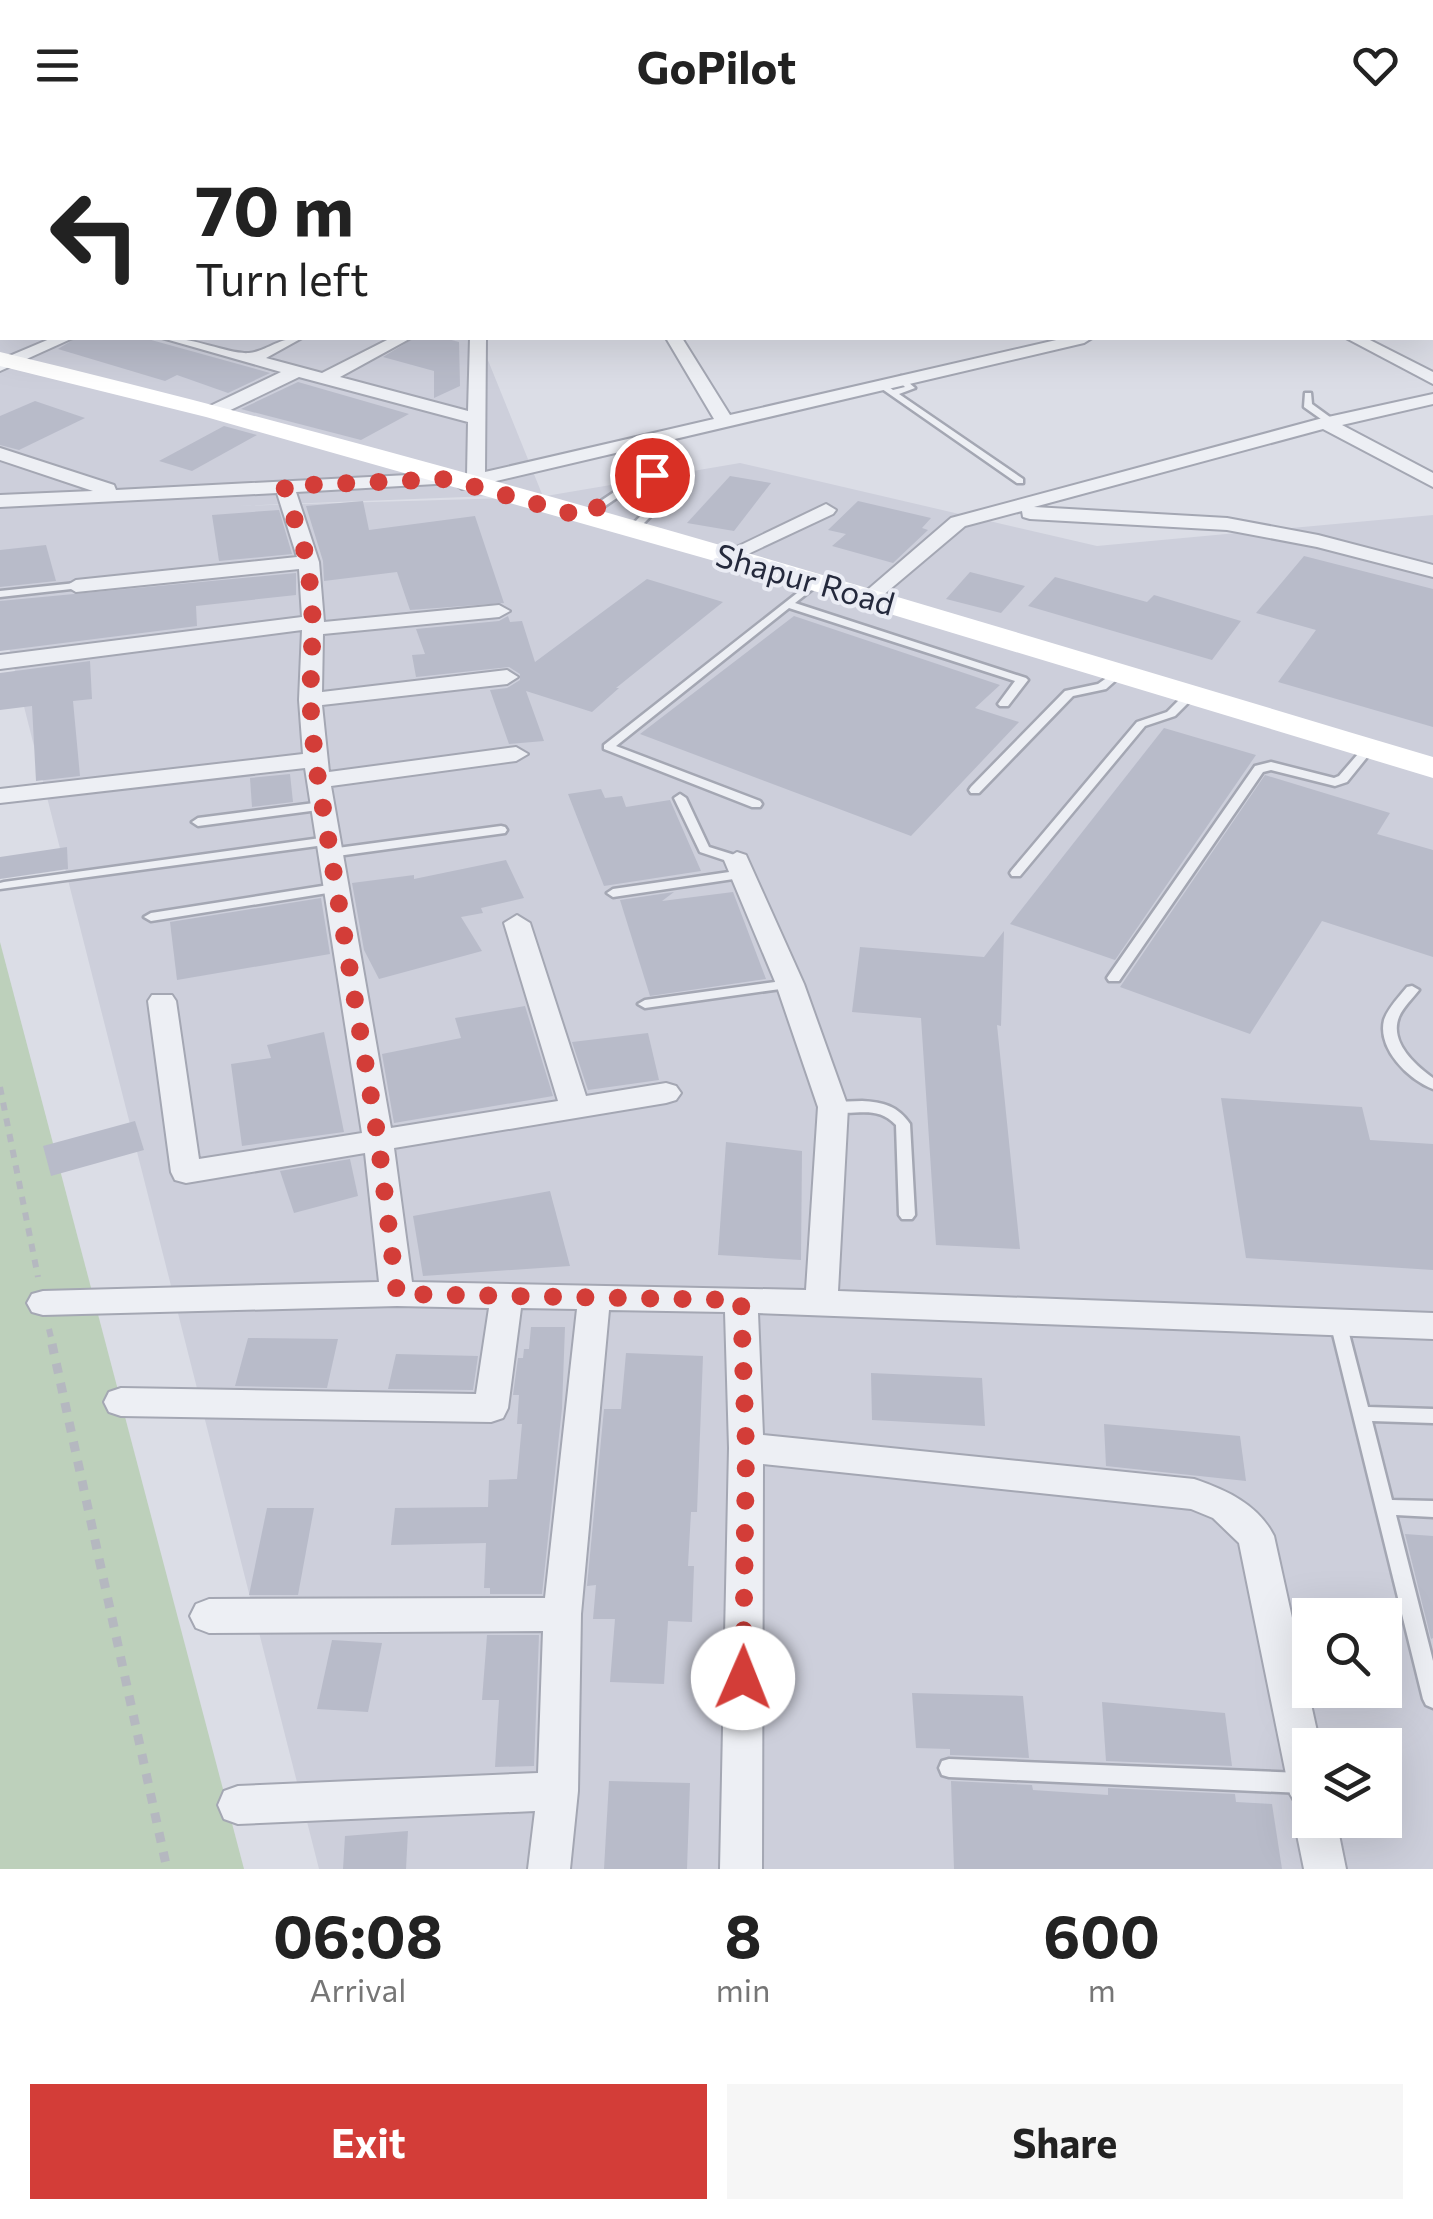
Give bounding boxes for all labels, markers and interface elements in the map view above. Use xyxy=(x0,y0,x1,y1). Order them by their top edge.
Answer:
icon: menu xyxy=(30,38,85,93)
text: GoPilot xyxy=(637,38,796,93)
icon: heart xyxy=(1348,38,1403,93)
text: 70 m xyxy=(195,165,354,250)
icon: left xyxy=(30,170,160,300)
text: Turn left xyxy=(195,250,369,305)
pin xyxy=(610,433,695,518)
icon: arrive xyxy=(625,448,680,503)
street label: Shapur Road xyxy=(711,533,900,623)
map controls xyxy=(1292,1598,1402,1838)
button: search xyxy=(1292,1598,1402,1708)
position arrow xyxy=(691,1626,795,1730)
button: layers xyxy=(1292,1728,1402,1838)
text: 06:08 xyxy=(273,1897,443,1970)
text: 8 xyxy=(724,1897,762,1970)
text: 600 xyxy=(1043,1897,1160,1970)
text: Arrival xyxy=(309,1969,406,2009)
text: min xyxy=(716,1969,770,2009)
text: m xyxy=(1088,1969,1116,2009)
button: Exit xyxy=(30,2084,707,2199)
button: Share xyxy=(727,2084,1403,2199)

